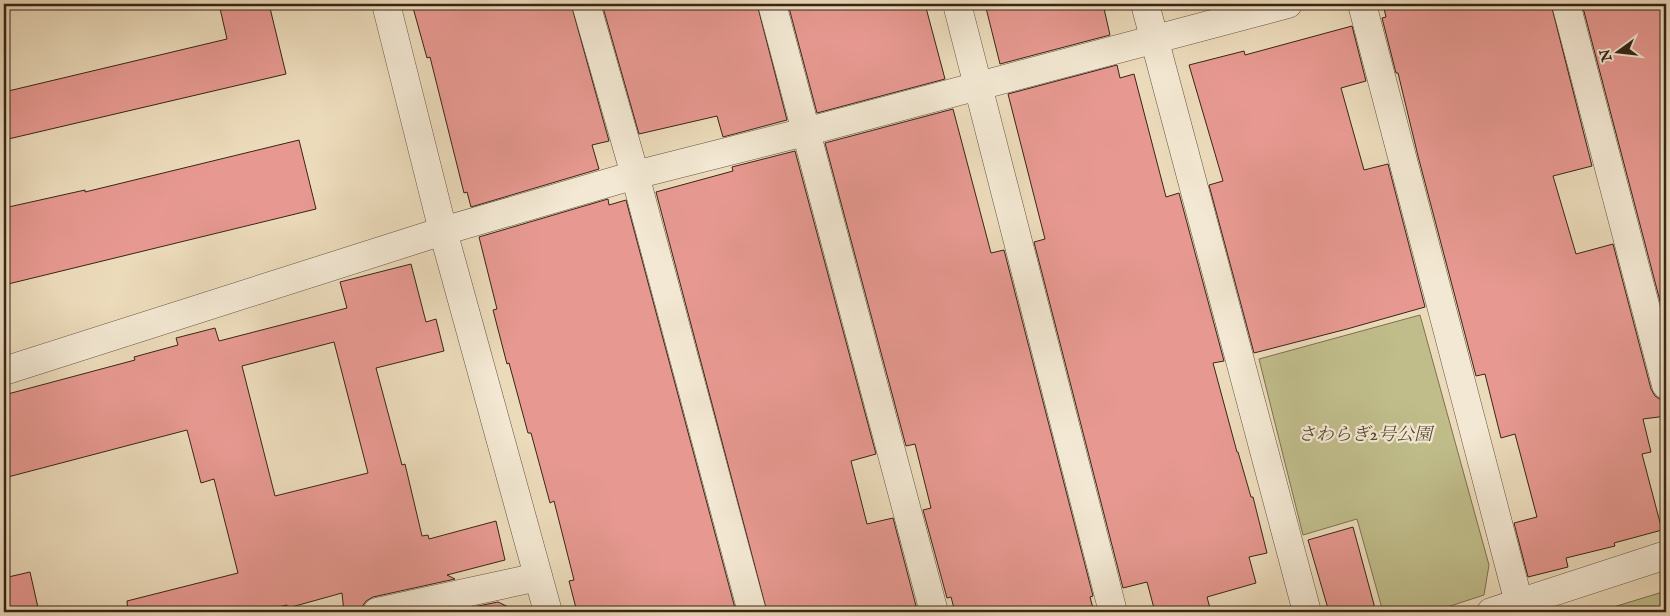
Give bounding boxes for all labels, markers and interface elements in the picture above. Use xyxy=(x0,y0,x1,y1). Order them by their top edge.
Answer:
north arrow xyxy=(1592,28,1642,78)
text: N xyxy=(1596,47,1617,64)
park label: さわらぎ2号公園 xyxy=(1298,424,1435,447)

